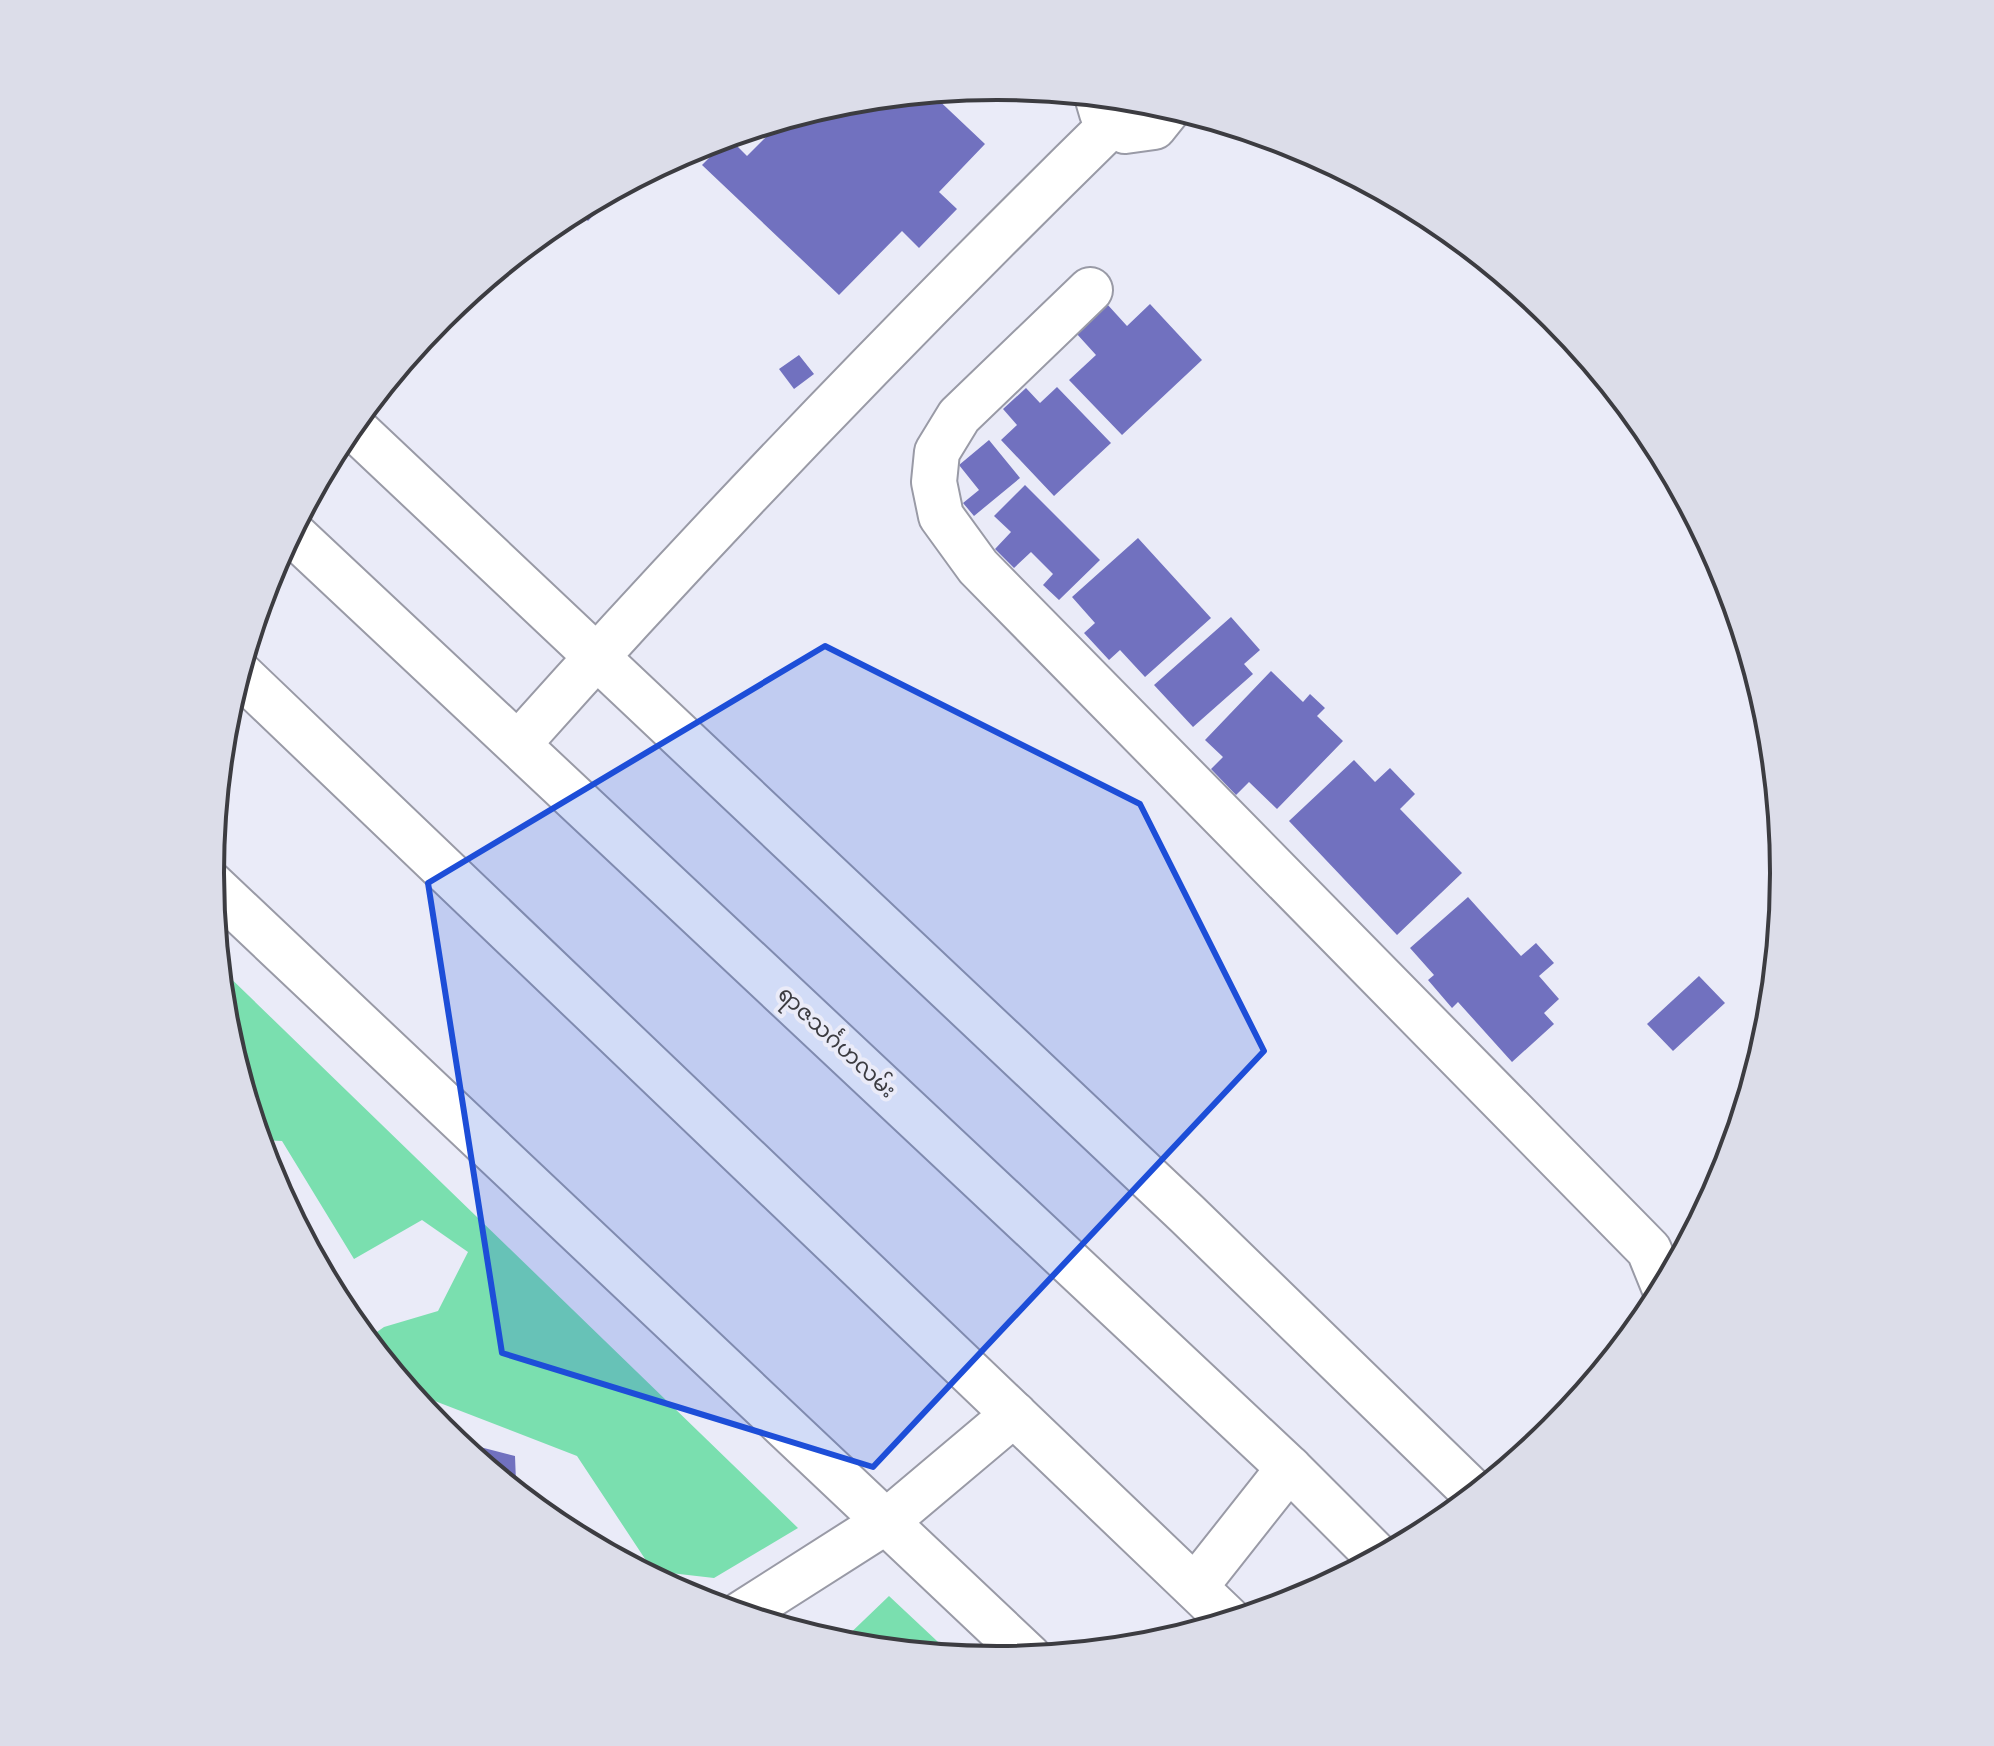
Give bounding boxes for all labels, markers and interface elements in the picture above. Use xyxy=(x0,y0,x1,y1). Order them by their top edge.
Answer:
street label: ရာဇသင်္ဂဟလမ်း xyxy=(770,979,903,1107)

